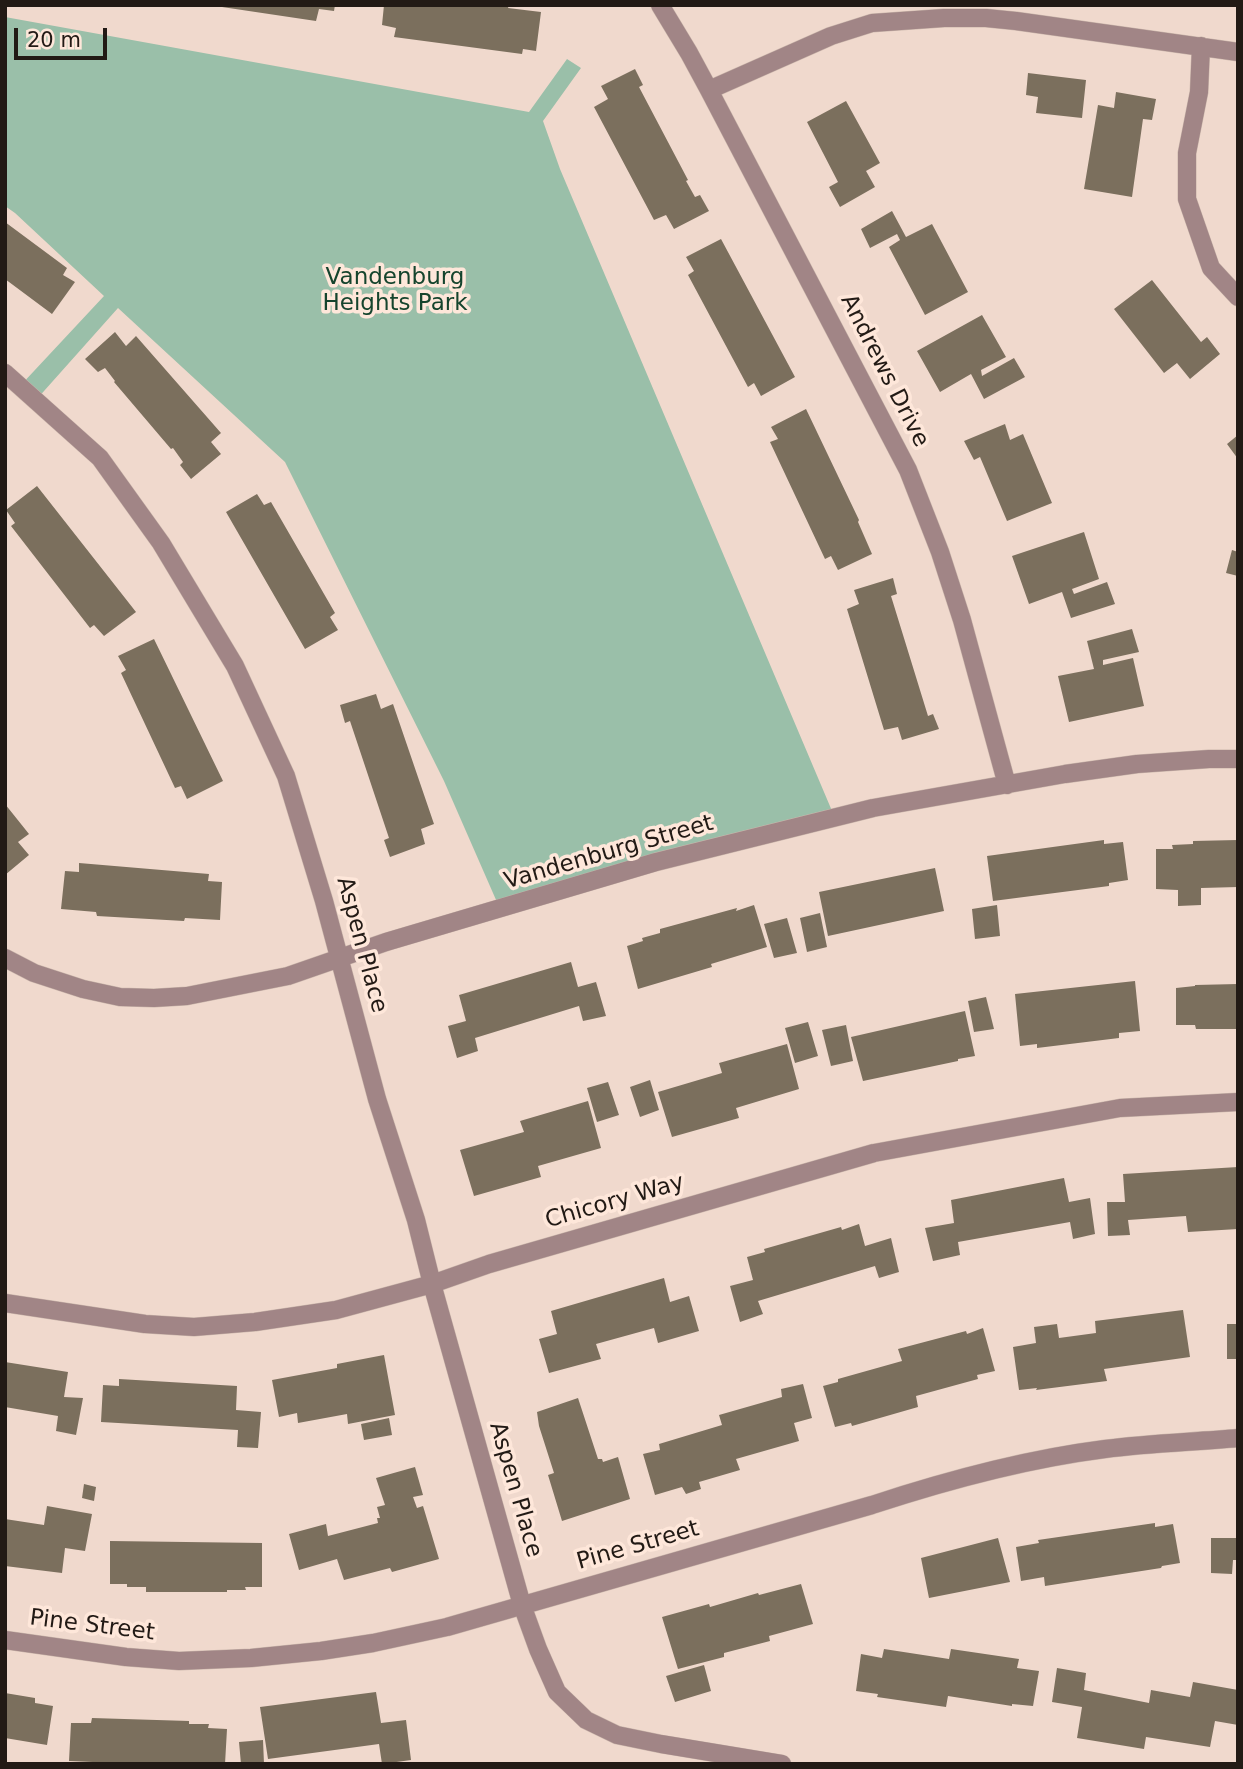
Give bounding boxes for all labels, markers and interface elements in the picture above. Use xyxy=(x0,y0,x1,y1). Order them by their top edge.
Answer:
scale bar xyxy=(18,14,110,58)
text: 20 m xyxy=(27,28,81,52)
park label: Vandenburg Heights Park xyxy=(322,264,468,318)
street label: Andrews Drive xyxy=(834,290,934,452)
street label: Vandenburg Street xyxy=(501,810,717,896)
street label: Aspen Place xyxy=(330,874,392,1016)
street label: Chicory Way xyxy=(542,1169,688,1235)
street label: Aspen Place xyxy=(483,1419,547,1561)
street label: Pine Street xyxy=(574,1515,702,1577)
street label: Pine Street xyxy=(28,1605,156,1647)

